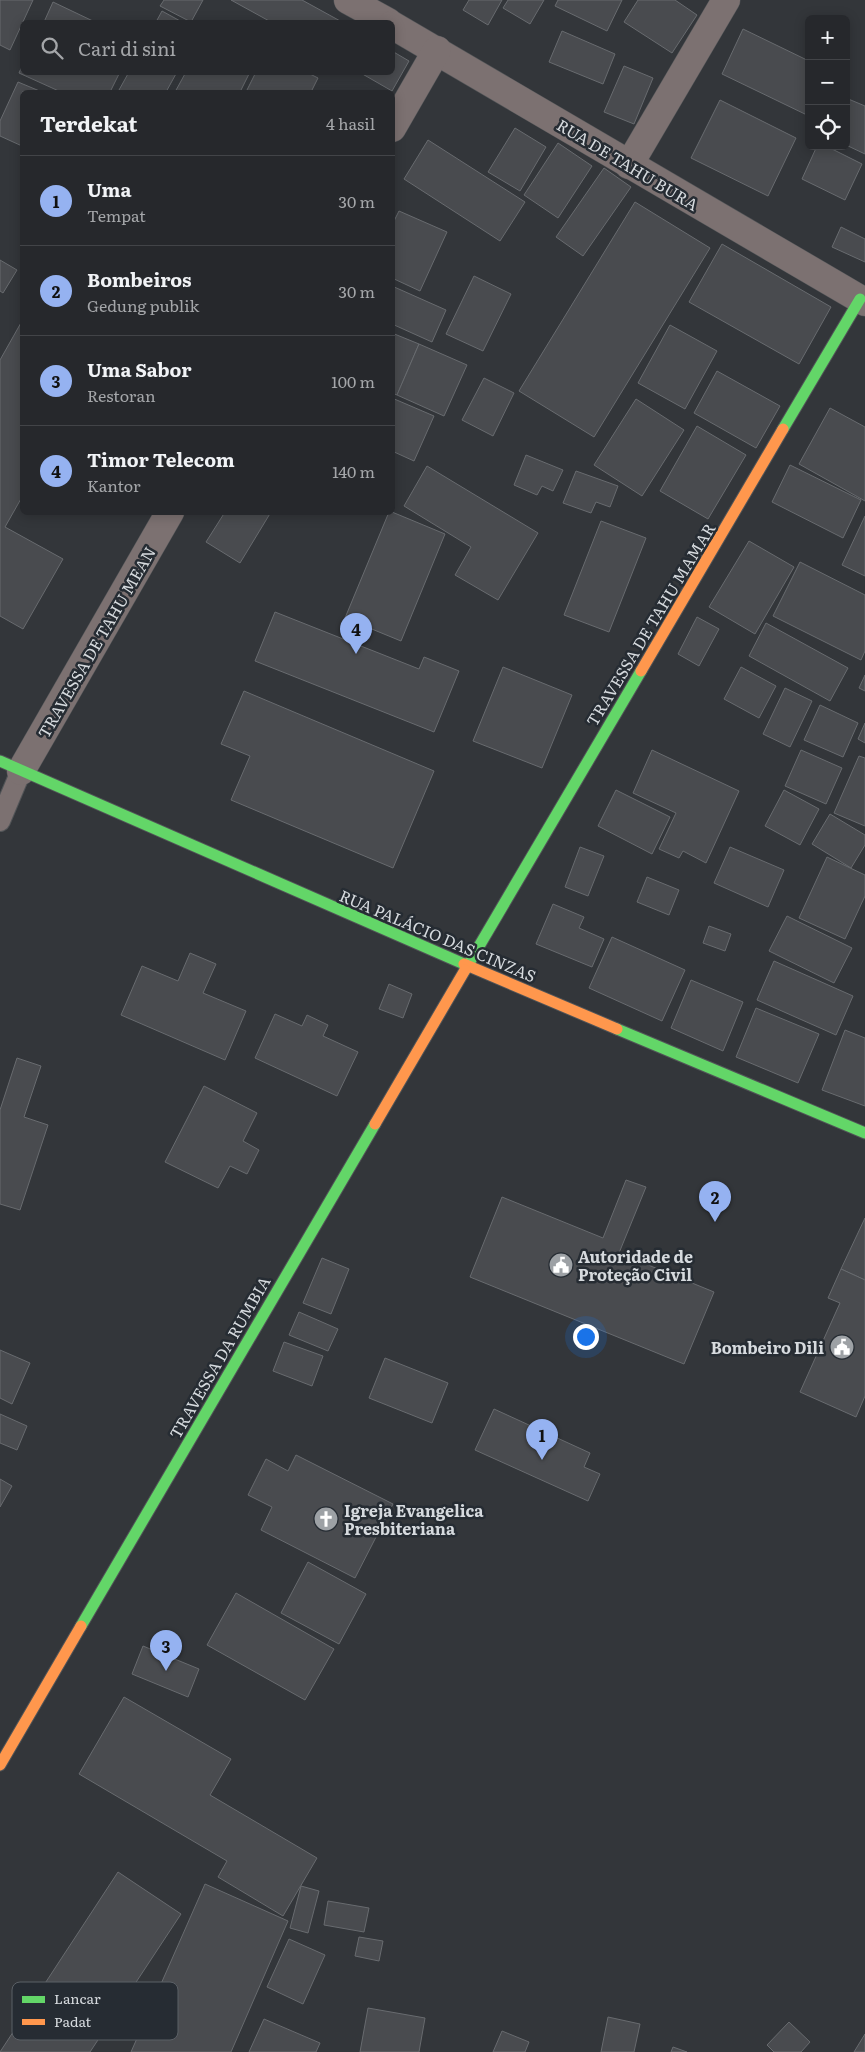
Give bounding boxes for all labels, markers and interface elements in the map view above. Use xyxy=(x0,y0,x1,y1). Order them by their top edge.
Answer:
map controls xyxy=(805,15,850,150)
button: + xyxy=(805,15,850,60)
search box xyxy=(20,20,395,75)
icon: search xyxy=(38,34,66,62)
text: Cari di sini xyxy=(78,34,176,62)
button: − xyxy=(805,60,850,105)
button: locate xyxy=(805,105,850,150)
text: Terdekat xyxy=(40,107,138,138)
text: 4 hasil xyxy=(326,111,375,135)
street label: RUA DE TAHU BURA xyxy=(553,112,704,216)
text: Uma xyxy=(87,175,131,203)
text: 1 xyxy=(53,189,59,213)
text: 30 m xyxy=(338,189,375,213)
text: Tempat xyxy=(87,203,146,227)
text: Bombeiros xyxy=(87,265,192,293)
text: 2 xyxy=(52,279,60,303)
text: 30 m xyxy=(338,279,375,303)
text: Gedung publik xyxy=(87,293,199,317)
text: Uma Sabor xyxy=(87,355,192,383)
text: 3 xyxy=(52,369,60,393)
text: 100 m xyxy=(331,369,375,393)
text: Restoran xyxy=(87,383,155,407)
text: Timor Telecom xyxy=(87,445,235,473)
text: 4 xyxy=(51,459,61,483)
text: 140 m xyxy=(332,459,375,483)
text: Kantor xyxy=(87,473,141,497)
street label: TRAVESSA DE TAHU MAMAR xyxy=(580,517,721,730)
street label: TRAVESSA DE TAHU MEAN xyxy=(31,542,161,742)
pin: 4 xyxy=(340,613,372,654)
street label: RUA PALÁCIO DAS CINZAS xyxy=(336,883,540,987)
pin: 2 xyxy=(699,1181,731,1222)
place label: Autoridade de Proteção Civil xyxy=(578,1244,693,1286)
public building icon: Autoridade de Proteção Civil xyxy=(548,1252,574,1278)
street label: TRAVESSA DA RUMBIA xyxy=(163,1271,276,1443)
your location xyxy=(573,1324,599,1350)
public building icon: Bombeiro Dili xyxy=(829,1334,855,1360)
place label: Bombeiro Dili xyxy=(711,1335,824,1359)
pin: 1 xyxy=(526,1419,558,1460)
place label: Igreja Evangelica Presbiteriana xyxy=(344,1498,484,1540)
church icon: Igreja Evangelica Presbiteriana xyxy=(313,1506,339,1532)
pin: 3 xyxy=(150,1630,182,1671)
legend xyxy=(12,1982,178,2040)
text: Lancar xyxy=(54,1988,101,2008)
text: Padat xyxy=(54,2011,92,2031)

